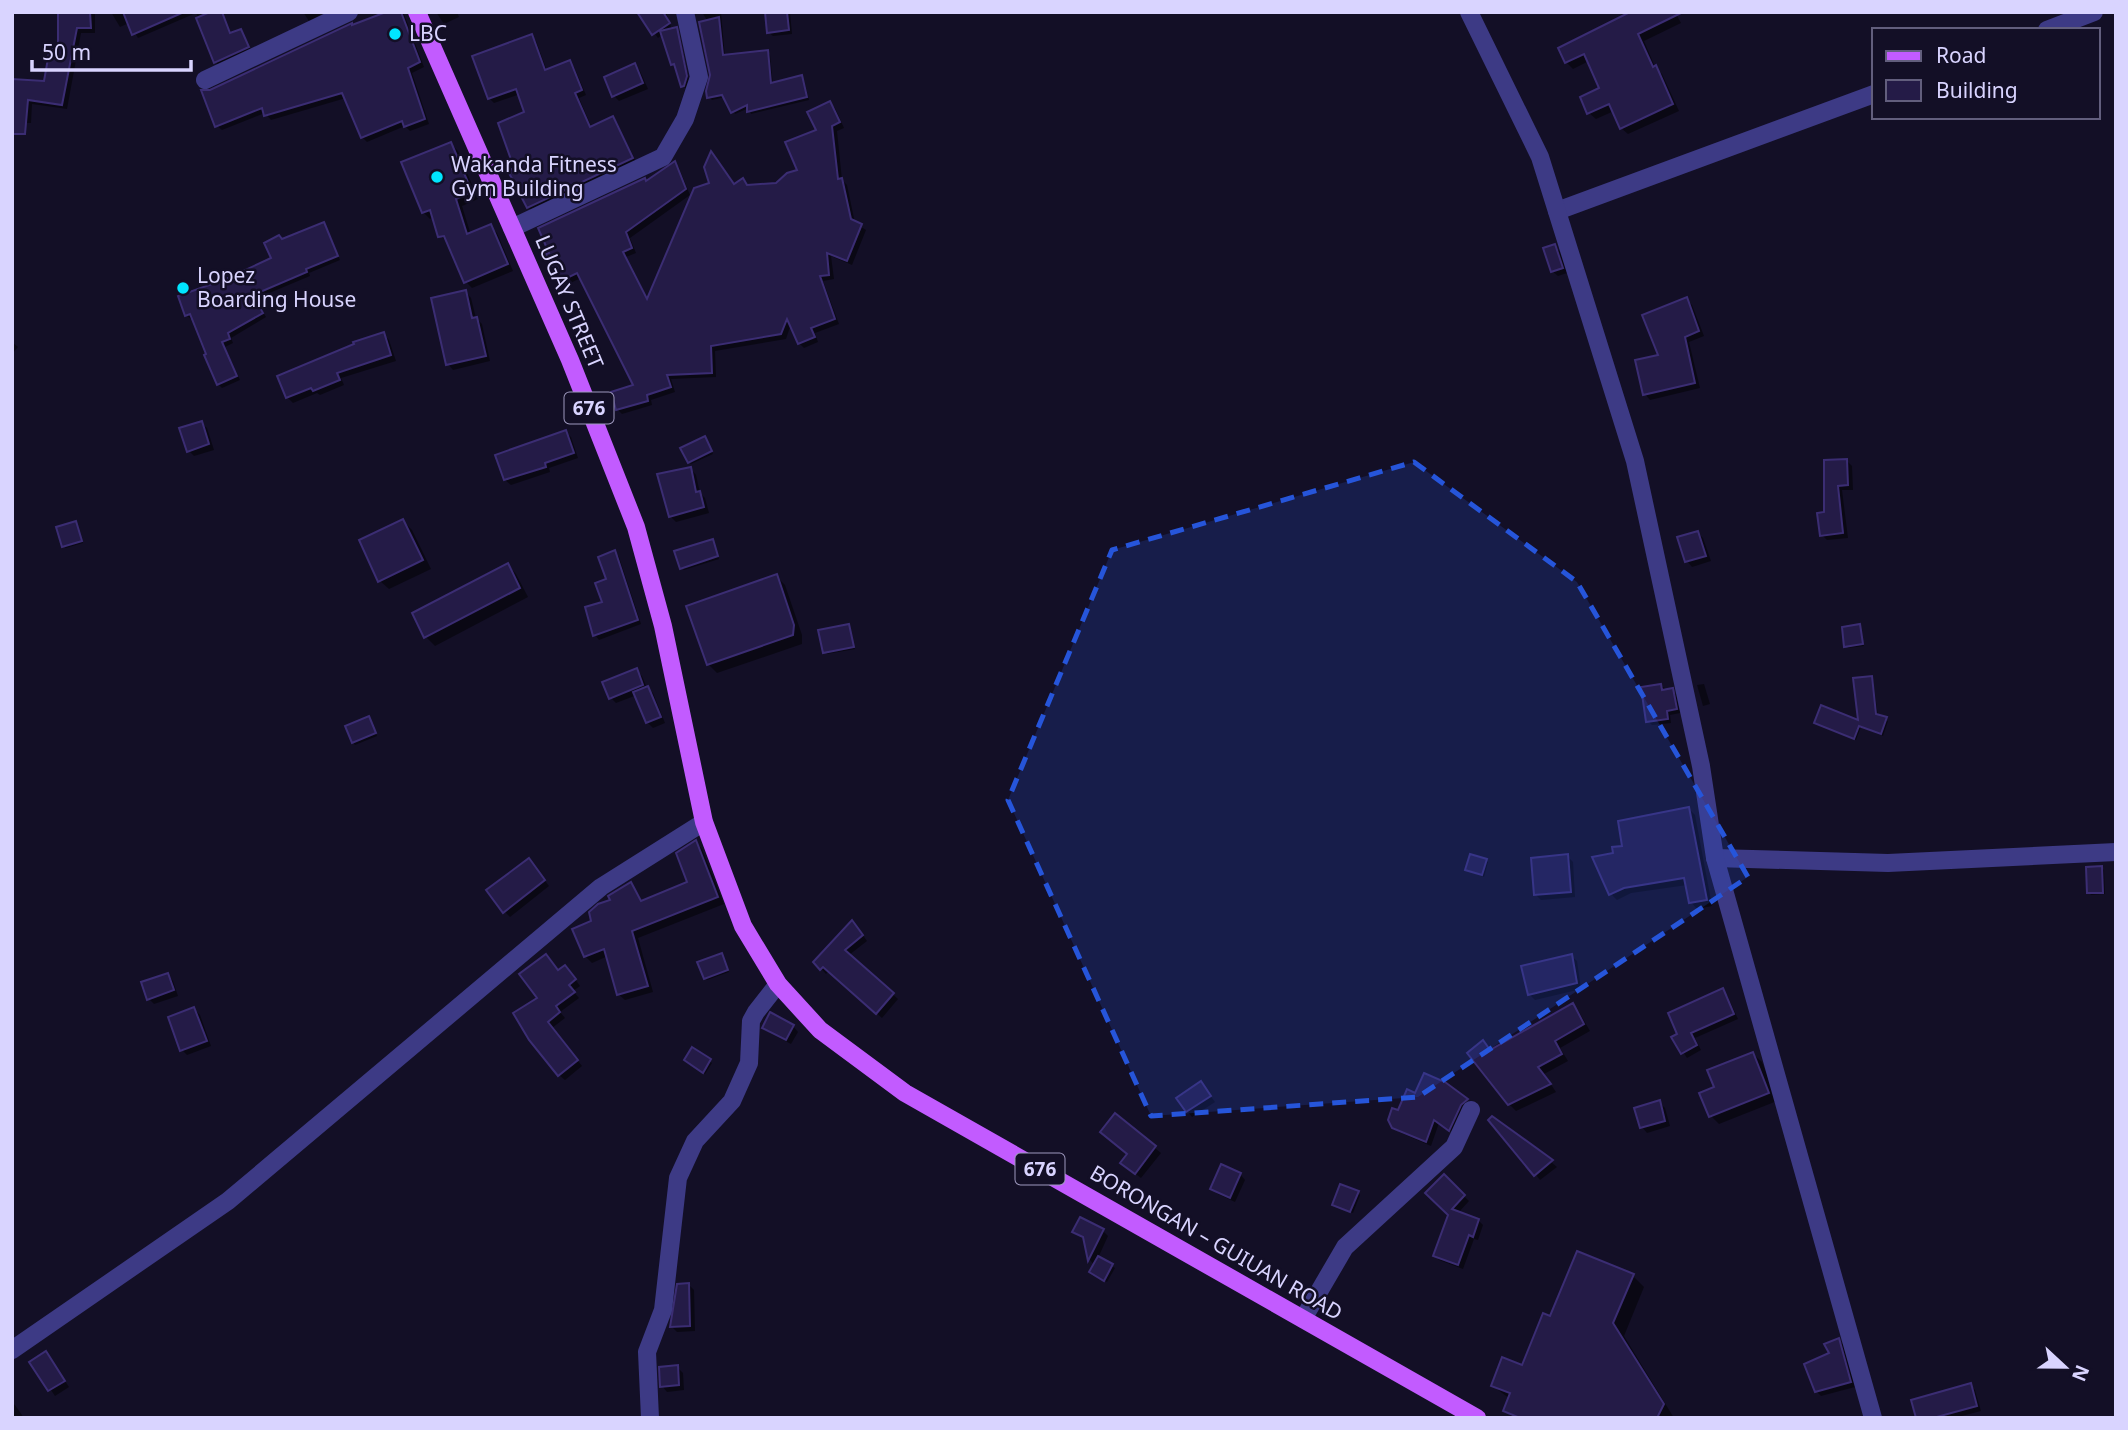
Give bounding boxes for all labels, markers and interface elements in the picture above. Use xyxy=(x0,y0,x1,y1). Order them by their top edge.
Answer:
place label: LBC xyxy=(409,19,447,47)
marker: LBC xyxy=(387,26,403,42)
scale bar xyxy=(32,28,191,72)
legend xyxy=(1872,28,2100,119)
text: 50 m xyxy=(42,38,91,66)
text: Road xyxy=(1936,41,1986,69)
text: Building xyxy=(1936,76,2018,104)
place label: Wakanda Fitness Gym Building xyxy=(451,150,617,202)
marker: Wakanda Fitness Gym Building xyxy=(429,169,445,185)
street label: LUGAY STREET xyxy=(529,231,611,373)
place label: Lopez Boarding House xyxy=(197,261,356,313)
marker: Lopez Boarding House xyxy=(175,280,191,296)
road number: 676 xyxy=(564,392,614,424)
road number: 676 xyxy=(1016,1154,1064,1184)
street label: BORONGAN – GUIUAN ROAD xyxy=(1085,1158,1348,1326)
north arrow xyxy=(2030,1332,2100,1402)
text: N xyxy=(2066,1361,2096,1385)

